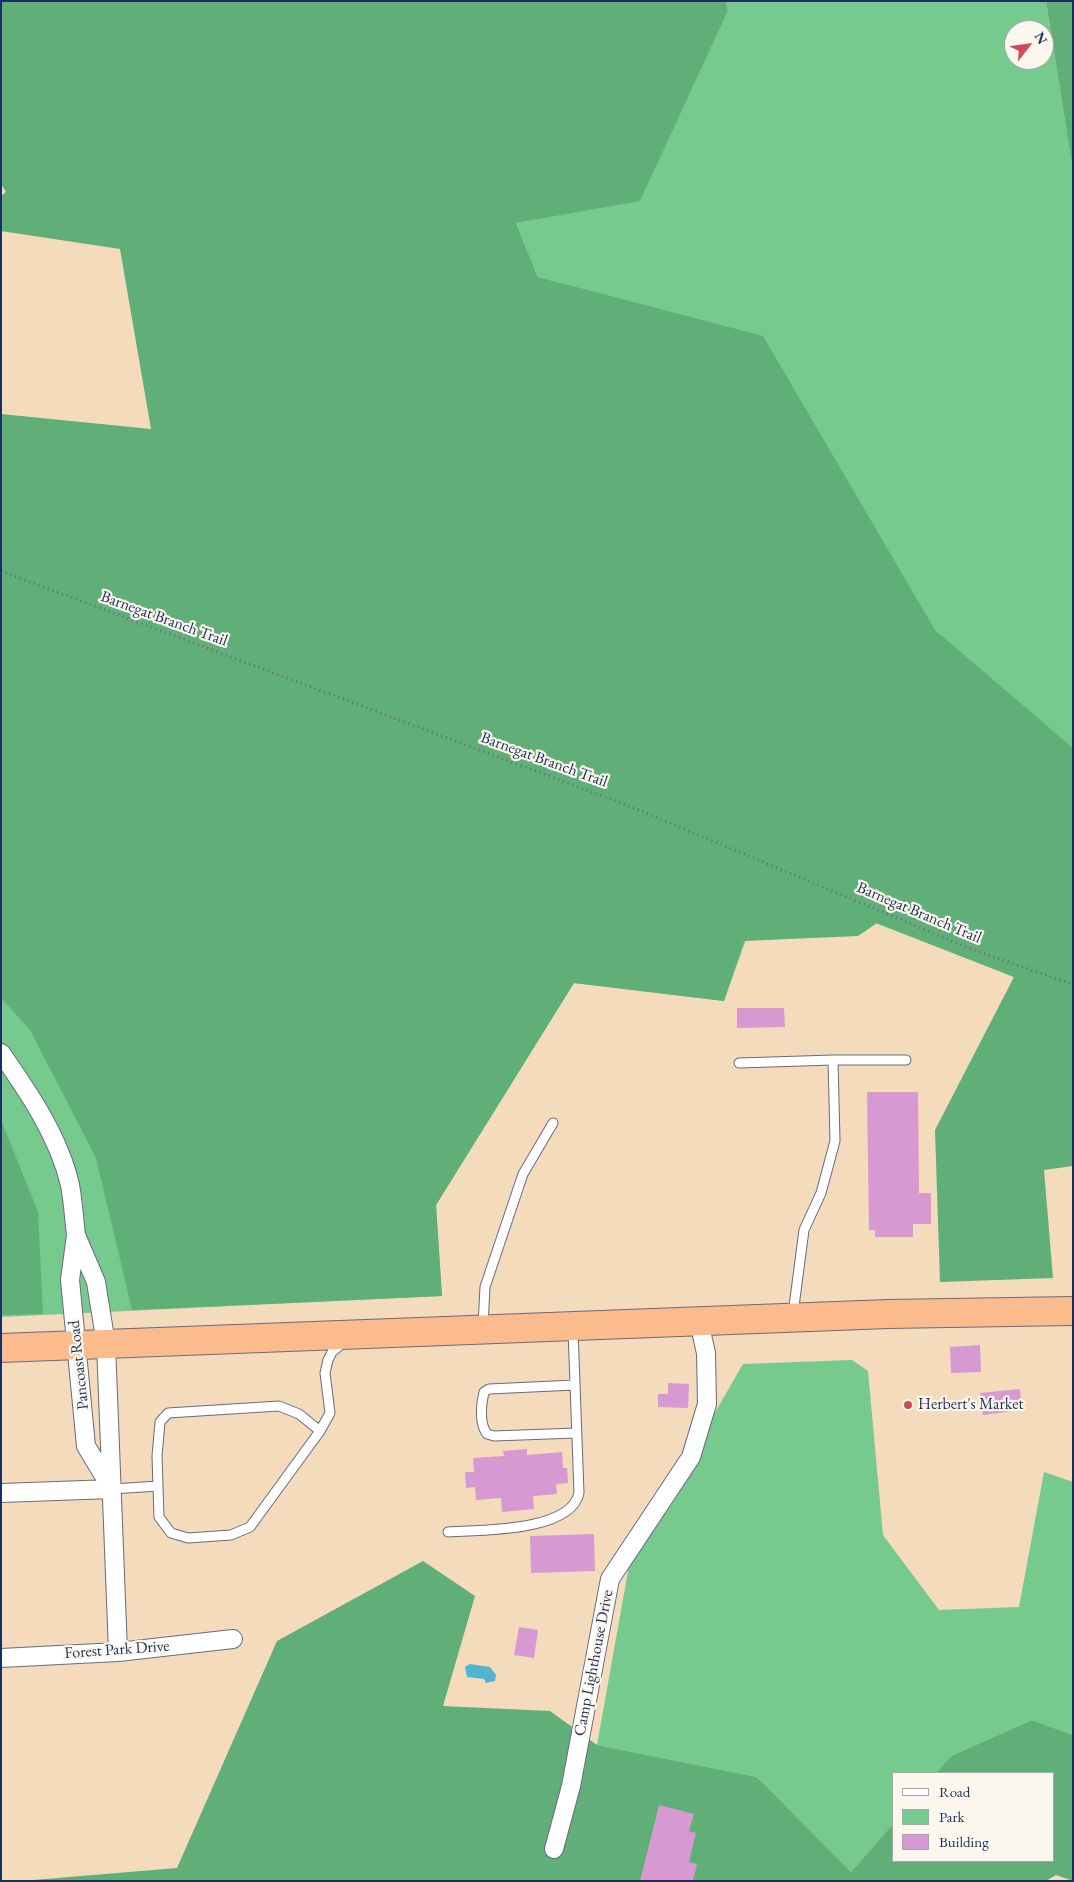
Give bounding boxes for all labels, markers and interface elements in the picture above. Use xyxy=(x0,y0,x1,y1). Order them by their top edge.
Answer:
north arrow xyxy=(1004,20,1054,70)
text: N xyxy=(1030,29,1052,47)
street label: Barnegat Branch Trail xyxy=(98,587,230,651)
street label: Barnegat Branch Trail xyxy=(478,728,610,792)
street label: Barnegat Branch Trail xyxy=(854,878,984,948)
street label: Pancoast Road xyxy=(65,1319,93,1411)
place label: Herbert's Market xyxy=(918,1395,1024,1415)
marker: Herbert's Market xyxy=(902,1399,914,1411)
street label: Camp Lighthouse Drive xyxy=(570,1588,618,1738)
street label: Forest Park Drive xyxy=(64,1637,170,1663)
legend xyxy=(892,1772,1054,1862)
text: Road xyxy=(939,1782,970,1801)
text: Park xyxy=(939,1807,965,1826)
text: Building xyxy=(939,1832,989,1851)

